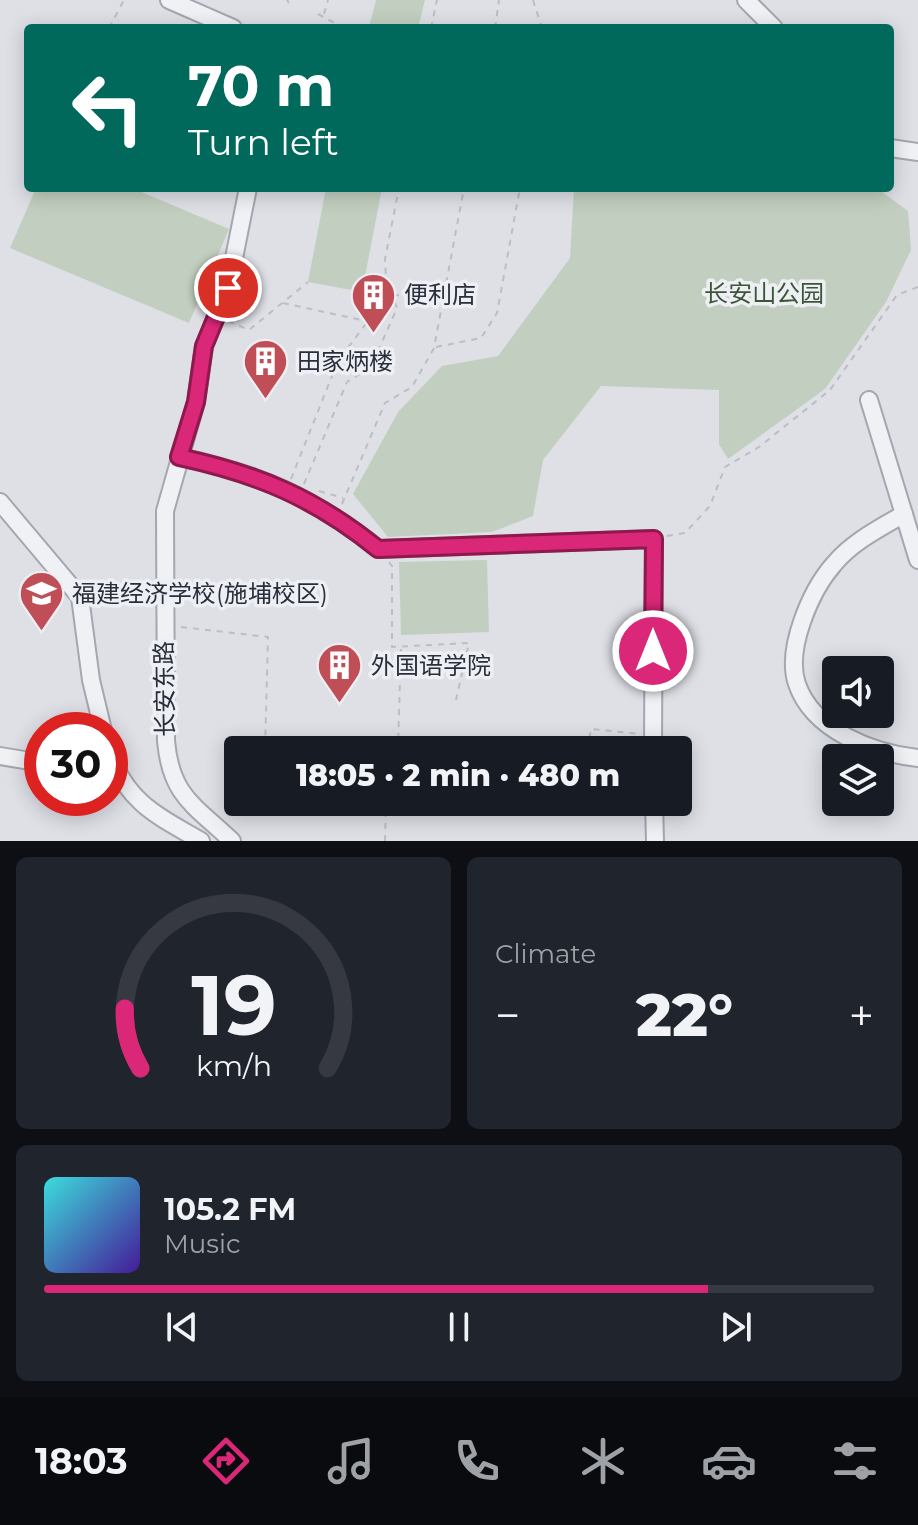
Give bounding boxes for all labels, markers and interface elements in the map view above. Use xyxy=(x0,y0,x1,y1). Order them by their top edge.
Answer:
text: 70 m xyxy=(188,52,334,120)
icon: left xyxy=(56,56,160,160)
text: Turn left xyxy=(188,120,339,164)
pin xyxy=(194,254,262,322)
icon: arrive xyxy=(206,266,250,310)
building icon: 便利店 xyxy=(349,271,397,334)
park label: 长安山公园 xyxy=(704,279,824,308)
place label: 便利店 xyxy=(404,280,476,309)
building icon: 田家炳楼 xyxy=(242,338,290,401)
place label: 田家炳楼 xyxy=(297,347,393,376)
school or university icon: 福建经济学校(施埔校区) xyxy=(17,570,65,633)
place label: 福建经济学校(施埔校区) xyxy=(72,579,328,608)
position arrow xyxy=(611,609,695,693)
street label: 长安东路 xyxy=(149,641,180,737)
building icon: 外国语学院 xyxy=(316,642,364,705)
place label: 外国语学院 xyxy=(371,651,491,680)
map controls xyxy=(822,656,894,816)
button: sound xyxy=(822,656,894,728)
speed limit sign: 30 xyxy=(24,712,128,816)
button: layers xyxy=(822,744,894,816)
text: 18:05 · 2 min · 480 m xyxy=(296,757,620,794)
text: Climate xyxy=(495,938,596,970)
text: 19 xyxy=(191,954,276,1056)
text: 22° xyxy=(636,978,733,1051)
text: − xyxy=(495,988,520,1042)
text: + xyxy=(849,988,874,1042)
text: km/h xyxy=(195,1048,272,1083)
text: 105.2 FM xyxy=(164,1191,296,1228)
text: Music xyxy=(164,1228,241,1260)
icon: previous xyxy=(160,1305,204,1349)
icon: pause xyxy=(437,1305,481,1349)
icon: next xyxy=(714,1305,758,1349)
icon: directions xyxy=(198,1433,254,1489)
icon: music xyxy=(323,1433,379,1489)
icon: phone xyxy=(449,1433,505,1489)
icon: climate xyxy=(575,1433,631,1489)
icon: car xyxy=(701,1433,757,1489)
icon: filters xyxy=(827,1433,883,1489)
text: 18:03 xyxy=(35,1439,128,1483)

